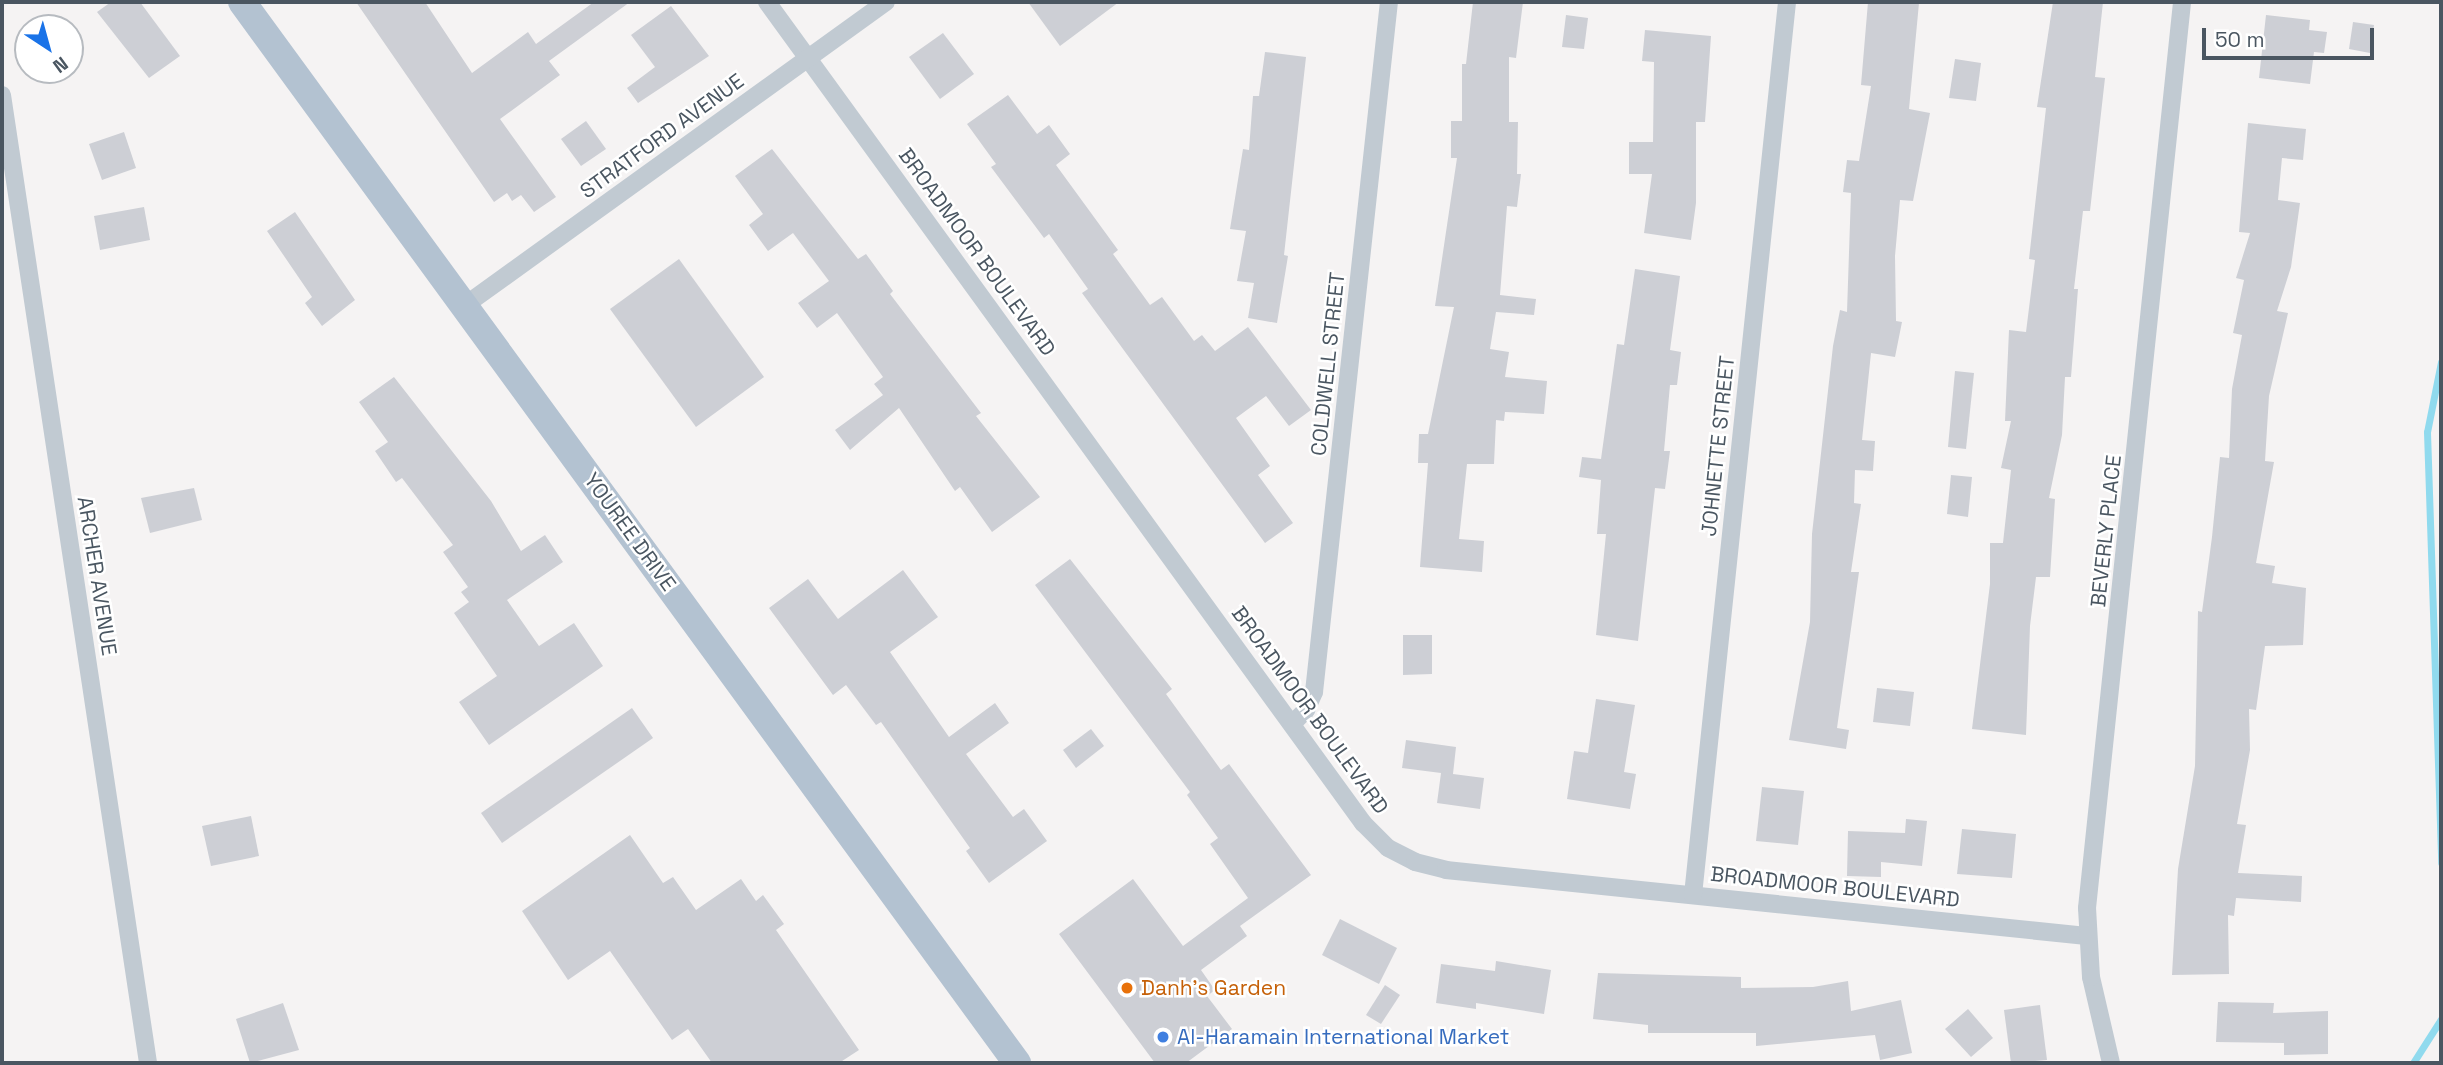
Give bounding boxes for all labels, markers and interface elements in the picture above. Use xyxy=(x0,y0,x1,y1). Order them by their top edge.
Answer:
north arrow xyxy=(14,14,84,84)
scale bar xyxy=(2205,14,2376,58)
text: 50 m xyxy=(2215,26,2265,53)
text: N xyxy=(48,51,73,79)
street label: STRATFORD AVENUE xyxy=(575,68,749,204)
street label: BROADMOOR BOULEVARD xyxy=(893,143,1061,361)
street label: COLDWELL STREET xyxy=(1306,271,1350,457)
street label: JOHNETTE STREET xyxy=(1696,354,1740,538)
street label: BEVERLY PLACE xyxy=(2085,453,2127,609)
street label: YOUREE DRIVE xyxy=(579,468,681,596)
street label: ARCHER AVENUE xyxy=(72,495,122,657)
street label: BROADMOOR BOULEVARD xyxy=(1226,601,1394,819)
street label: BROADMOOR BOULEVARD xyxy=(1709,861,1961,913)
place label: Danh's Garden xyxy=(1141,975,1286,1001)
marker: Danh's Garden xyxy=(1119,980,1135,996)
place label: Al-Haramain International Market xyxy=(1177,1024,1509,1050)
marker: Al-Haramain International Market xyxy=(1155,1029,1171,1045)

